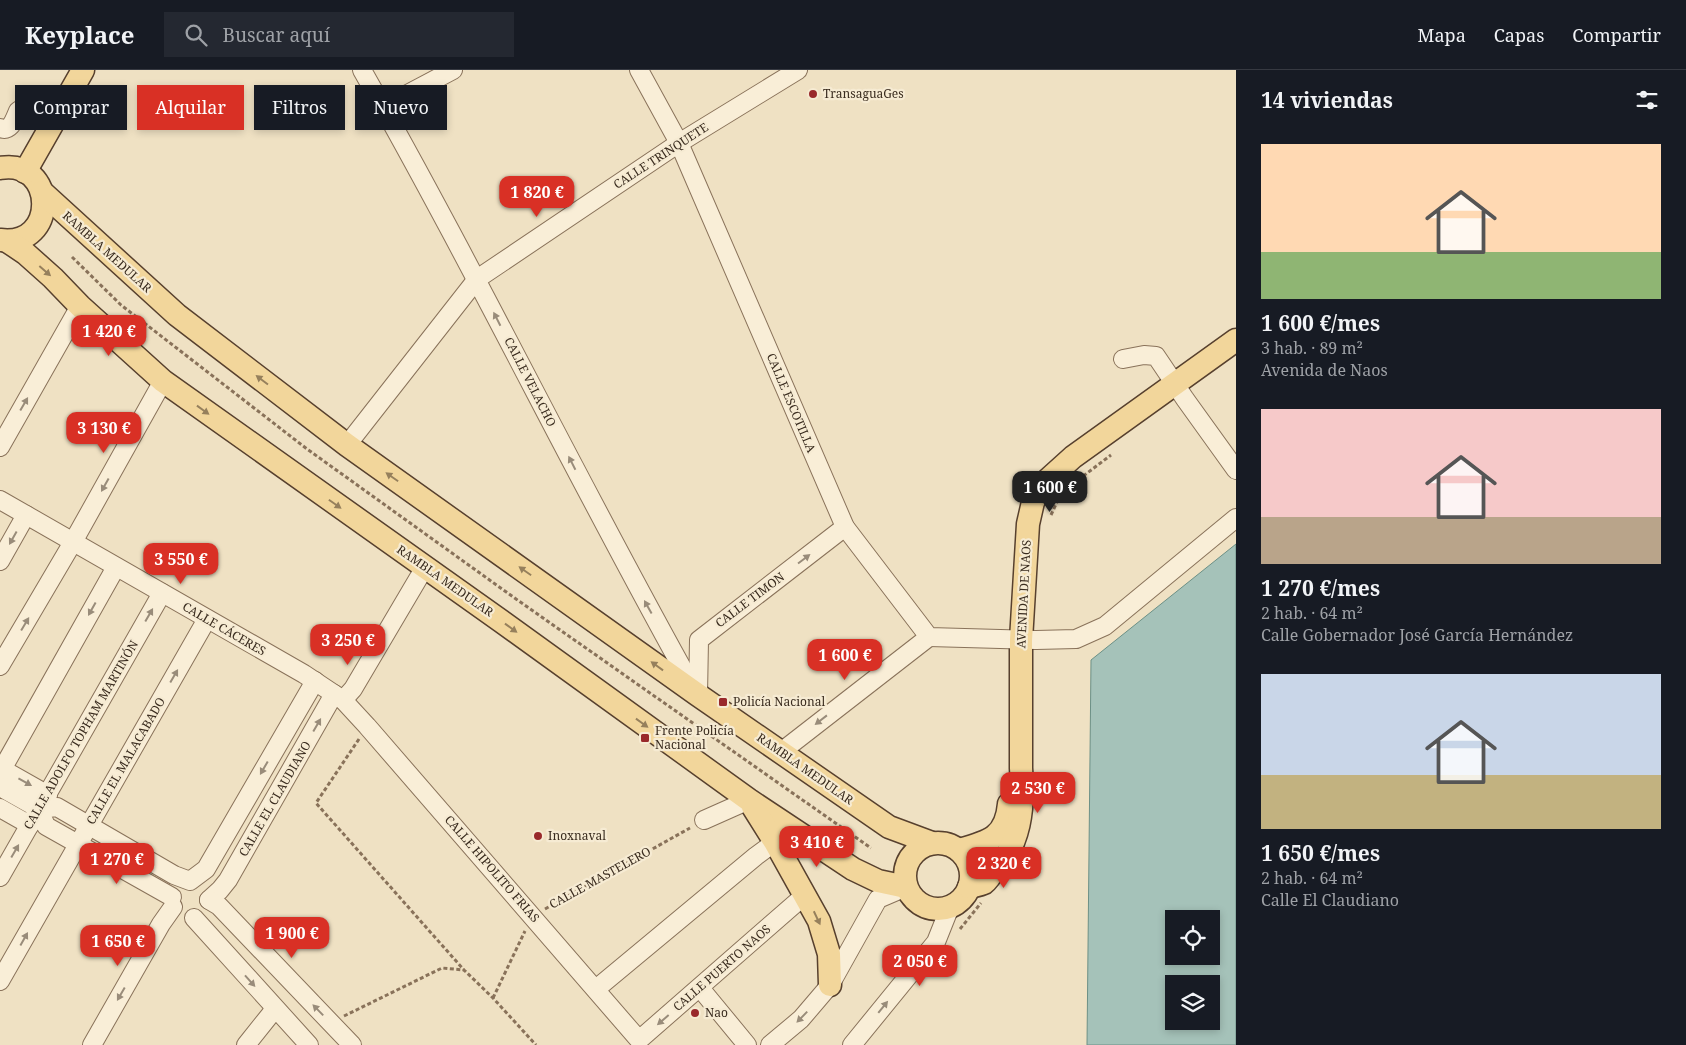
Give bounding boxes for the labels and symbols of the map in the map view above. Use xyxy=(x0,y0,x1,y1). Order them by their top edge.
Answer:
place label: TransaguaGes xyxy=(823,85,904,102)
marker: TransaguaGes xyxy=(807,88,819,100)
street label: CALLE TRINQUETE xyxy=(610,119,711,193)
pin: 1 820 € xyxy=(491,176,583,218)
street label: RAMBLA MEDULAR xyxy=(59,207,156,296)
one-way arrow xyxy=(39,265,51,277)
one-way arrow xyxy=(493,312,501,326)
pin: 1 420 € xyxy=(63,314,155,357)
street label: CALLE VELACHO xyxy=(501,334,560,430)
street label: CALLE ESCOTILLA xyxy=(763,350,820,456)
one-way arrow xyxy=(256,375,269,386)
one-way arrow xyxy=(20,397,28,412)
one-way arrow xyxy=(196,405,209,415)
pin: 3 130 € xyxy=(58,412,150,454)
one-way arrow xyxy=(568,456,576,471)
pin: 1 600 € xyxy=(1004,470,1096,513)
one-way arrow xyxy=(385,472,399,482)
one-way arrow xyxy=(101,477,109,492)
one-way arrow xyxy=(328,499,342,509)
one-way arrow xyxy=(9,530,17,545)
street label: AVENIDA DE NAOS xyxy=(1012,539,1035,649)
street label: RAMBLA MEDULAR xyxy=(394,541,497,620)
pin: 3 550 € xyxy=(135,542,227,585)
one-way arrow xyxy=(797,553,810,564)
one-way arrow xyxy=(518,566,532,576)
street label: CALLE TIMON xyxy=(712,568,788,631)
street label: CALLE CÁCERES xyxy=(179,598,269,659)
one-way arrow xyxy=(644,600,653,613)
one-way arrow xyxy=(88,602,96,617)
one-way arrow xyxy=(145,609,154,622)
one-way arrow xyxy=(20,617,29,630)
one-way arrow xyxy=(504,623,518,633)
pin: 3 250 € xyxy=(302,624,394,666)
street label: CALLE ADOLFO TOPHAM MARTINÓN xyxy=(19,637,142,833)
pin: 1 600 € xyxy=(799,638,891,681)
one-way arrow xyxy=(650,661,664,671)
one-way arrow xyxy=(170,670,179,683)
place label: Policía Nacional xyxy=(733,693,825,710)
street label: CALLE EL MALACABADO xyxy=(82,694,169,828)
marker: Policía Nacional xyxy=(717,696,729,708)
one-way arrow xyxy=(815,715,828,726)
one-way arrow xyxy=(313,718,322,731)
one-way arrow xyxy=(635,718,649,728)
place label: Frente Policía Nacional xyxy=(655,722,734,753)
street label: RAMBLA MEDULAR xyxy=(754,729,857,808)
marker: Frente Policía Nacional xyxy=(639,732,651,744)
street label: CALLE EL CLAUDIANO xyxy=(235,738,315,860)
one-way arrow xyxy=(260,762,269,775)
pin: 2 530 € xyxy=(992,772,1084,814)
one-way arrow xyxy=(17,778,32,786)
street label: CALLE HIPOLITO FRIAS xyxy=(441,811,544,926)
pin: 3 410 € xyxy=(771,826,863,868)
place label: Inoxnaval xyxy=(548,827,606,844)
marker: Inoxnaval xyxy=(532,830,544,842)
pin: 1 270 € xyxy=(71,842,163,885)
street label: CALLE MASTELERO xyxy=(546,843,654,913)
one-way arrow xyxy=(11,844,19,858)
pin: 2 320 € xyxy=(958,846,1050,889)
one-way arrow xyxy=(813,911,821,925)
pin: 1 900 € xyxy=(246,916,338,959)
street label: CALLE PUERTO NAOS xyxy=(669,920,774,1015)
pin: 1 650 € xyxy=(72,924,164,967)
one-way arrow xyxy=(20,931,28,946)
pin: 2 050 € xyxy=(874,944,966,987)
one-way arrow xyxy=(244,974,256,986)
one-way arrow xyxy=(116,987,125,1001)
one-way arrow xyxy=(877,1001,888,1014)
one-way arrow xyxy=(312,1004,324,1016)
place label: Nao xyxy=(705,1004,728,1021)
marker: Nao xyxy=(689,1007,701,1019)
one-way arrow xyxy=(796,1011,808,1023)
one-way arrow xyxy=(657,1014,670,1025)

